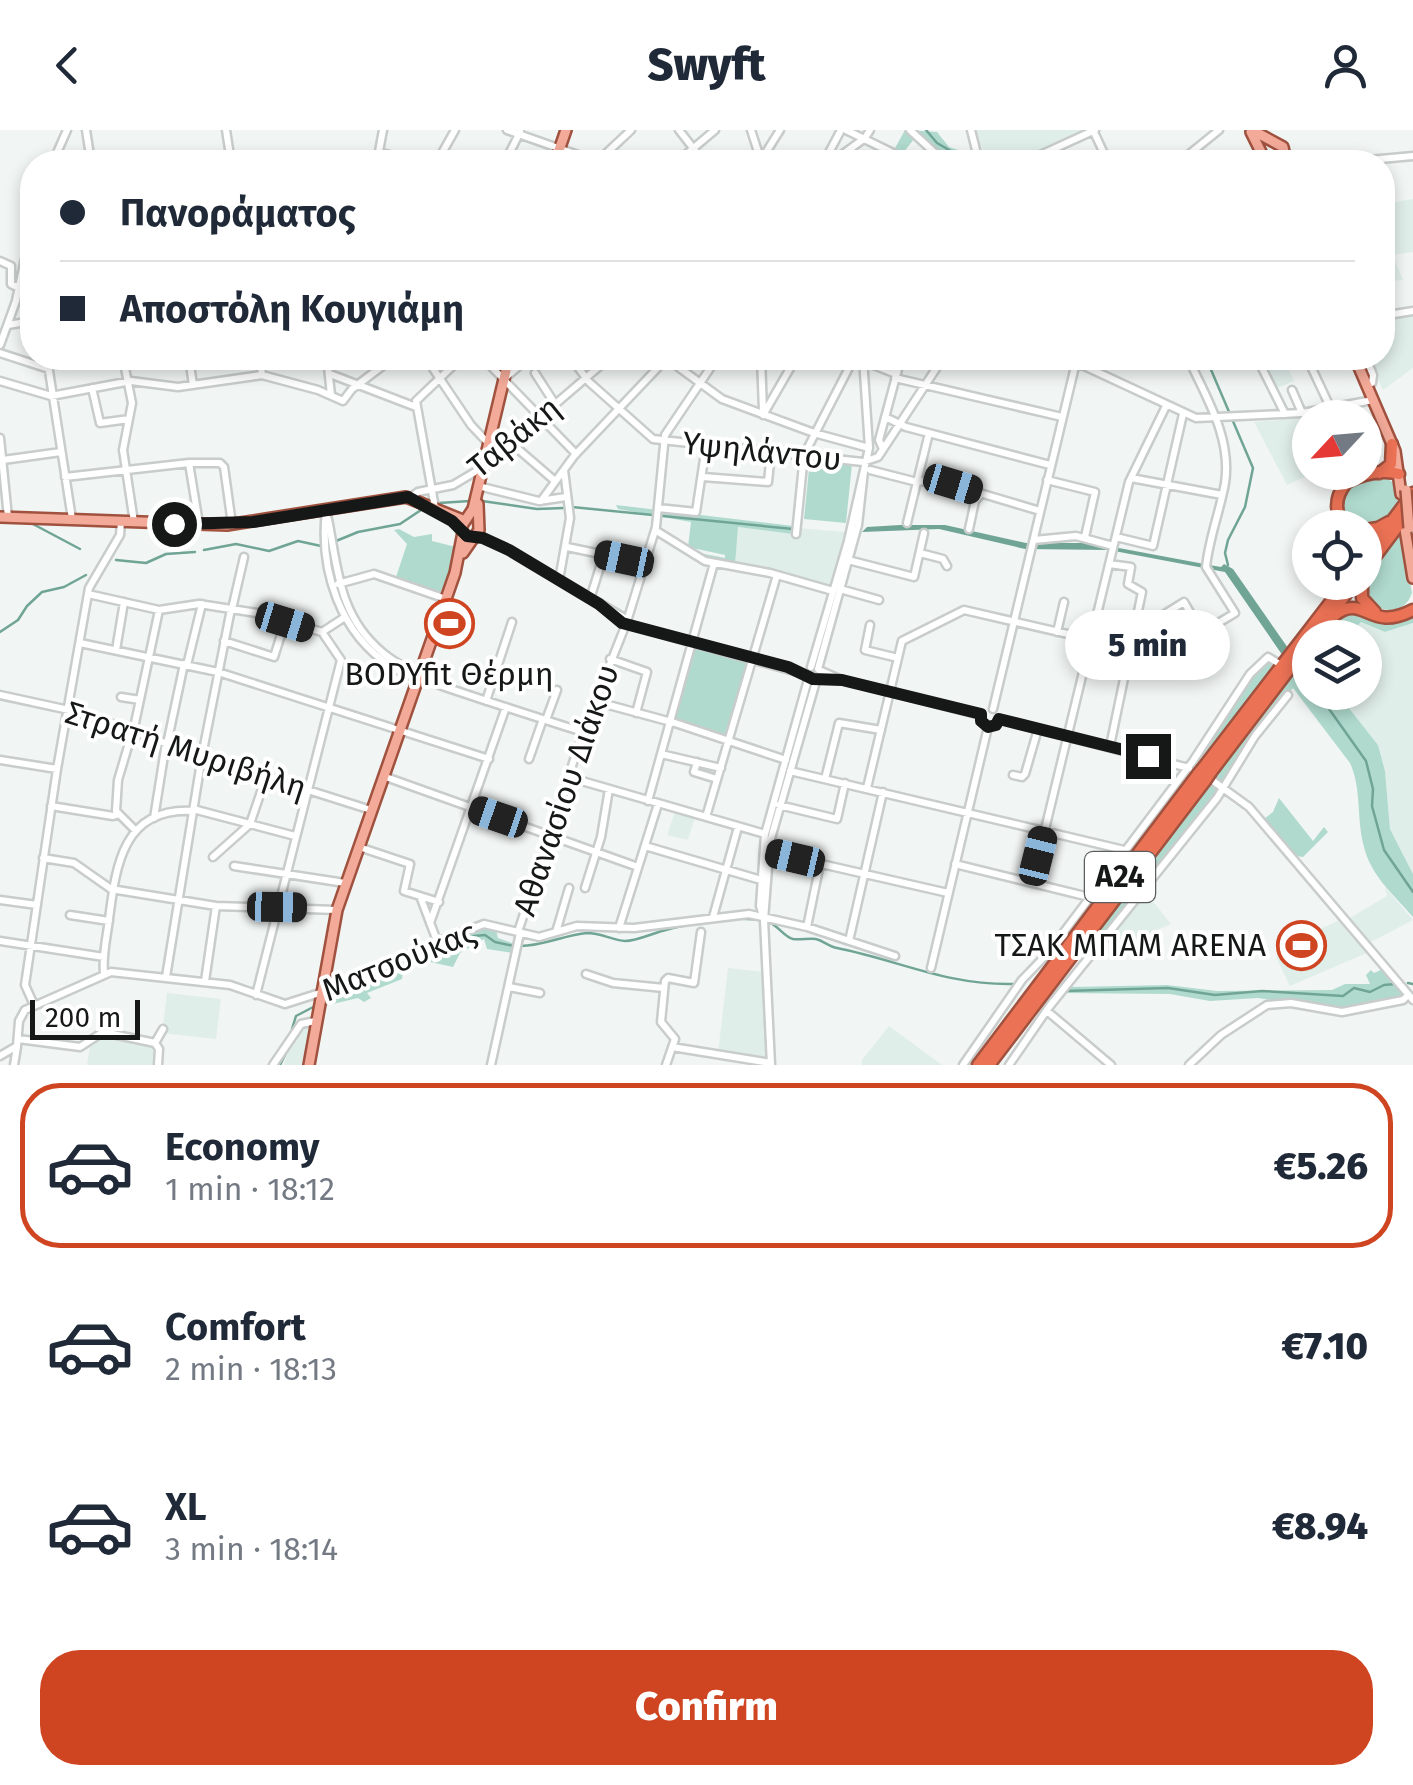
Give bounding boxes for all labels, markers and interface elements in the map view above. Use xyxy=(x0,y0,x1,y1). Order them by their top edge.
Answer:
icon: back xyxy=(40,38,95,93)
text: Swyft xyxy=(648,38,765,92)
icon: person xyxy=(1318,38,1373,93)
text: Πανοράματος xyxy=(120,190,356,236)
text: Αποστόλη Κουγιάμη xyxy=(120,286,464,332)
street label: Ταβάκη xyxy=(460,388,568,486)
north arrow xyxy=(1292,400,1382,490)
map controls xyxy=(1292,400,1382,710)
street label: Υψηλάντου xyxy=(681,424,843,478)
car xyxy=(920,461,986,507)
route start xyxy=(152,502,197,547)
button: locate xyxy=(1292,510,1382,600)
car xyxy=(592,538,656,580)
sports icon: BODYfit Θέρμη xyxy=(423,598,475,650)
car xyxy=(252,599,318,645)
callout: 5 min xyxy=(1066,611,1230,681)
button: layers xyxy=(1292,620,1382,710)
text: 5 min xyxy=(1108,626,1187,664)
place label: BODYfit Θέρμη xyxy=(344,655,554,693)
street label: Αθανασίου Διάκου xyxy=(505,659,627,921)
street label: Στρατή Μυριβήλη xyxy=(61,693,311,807)
route end xyxy=(1126,734,1171,779)
car xyxy=(465,793,531,841)
car xyxy=(1016,823,1060,889)
car xyxy=(762,837,828,879)
road number: Α24 xyxy=(1085,852,1155,902)
car xyxy=(247,891,307,923)
street label: Ματσούκας xyxy=(316,913,482,1009)
sports icon: ΤΣΑΚ ΜΠΑΜ ARENA xyxy=(1275,919,1327,971)
place label: ΤΣΑΚ ΜΠΑΜ ARENA xyxy=(994,926,1267,964)
scale bar xyxy=(30,995,140,1040)
text: 200 m xyxy=(45,1001,122,1034)
icon: car xyxy=(45,1121,135,1211)
text: Economy xyxy=(165,1124,320,1170)
text: €5.26 xyxy=(1274,1143,1368,1189)
text: 1 min · 18:12 xyxy=(165,1170,335,1208)
icon: car xyxy=(45,1301,135,1391)
text: Comfort xyxy=(165,1304,306,1350)
text: €7.10 xyxy=(1281,1323,1368,1369)
text: 2 min · 18:13 xyxy=(165,1350,337,1388)
icon: car xyxy=(45,1481,135,1571)
text: XL xyxy=(165,1484,207,1530)
text: €8.94 xyxy=(1272,1503,1368,1549)
text: 3 min · 18:14 xyxy=(165,1530,338,1568)
button: Confirm xyxy=(40,1650,1373,1765)

